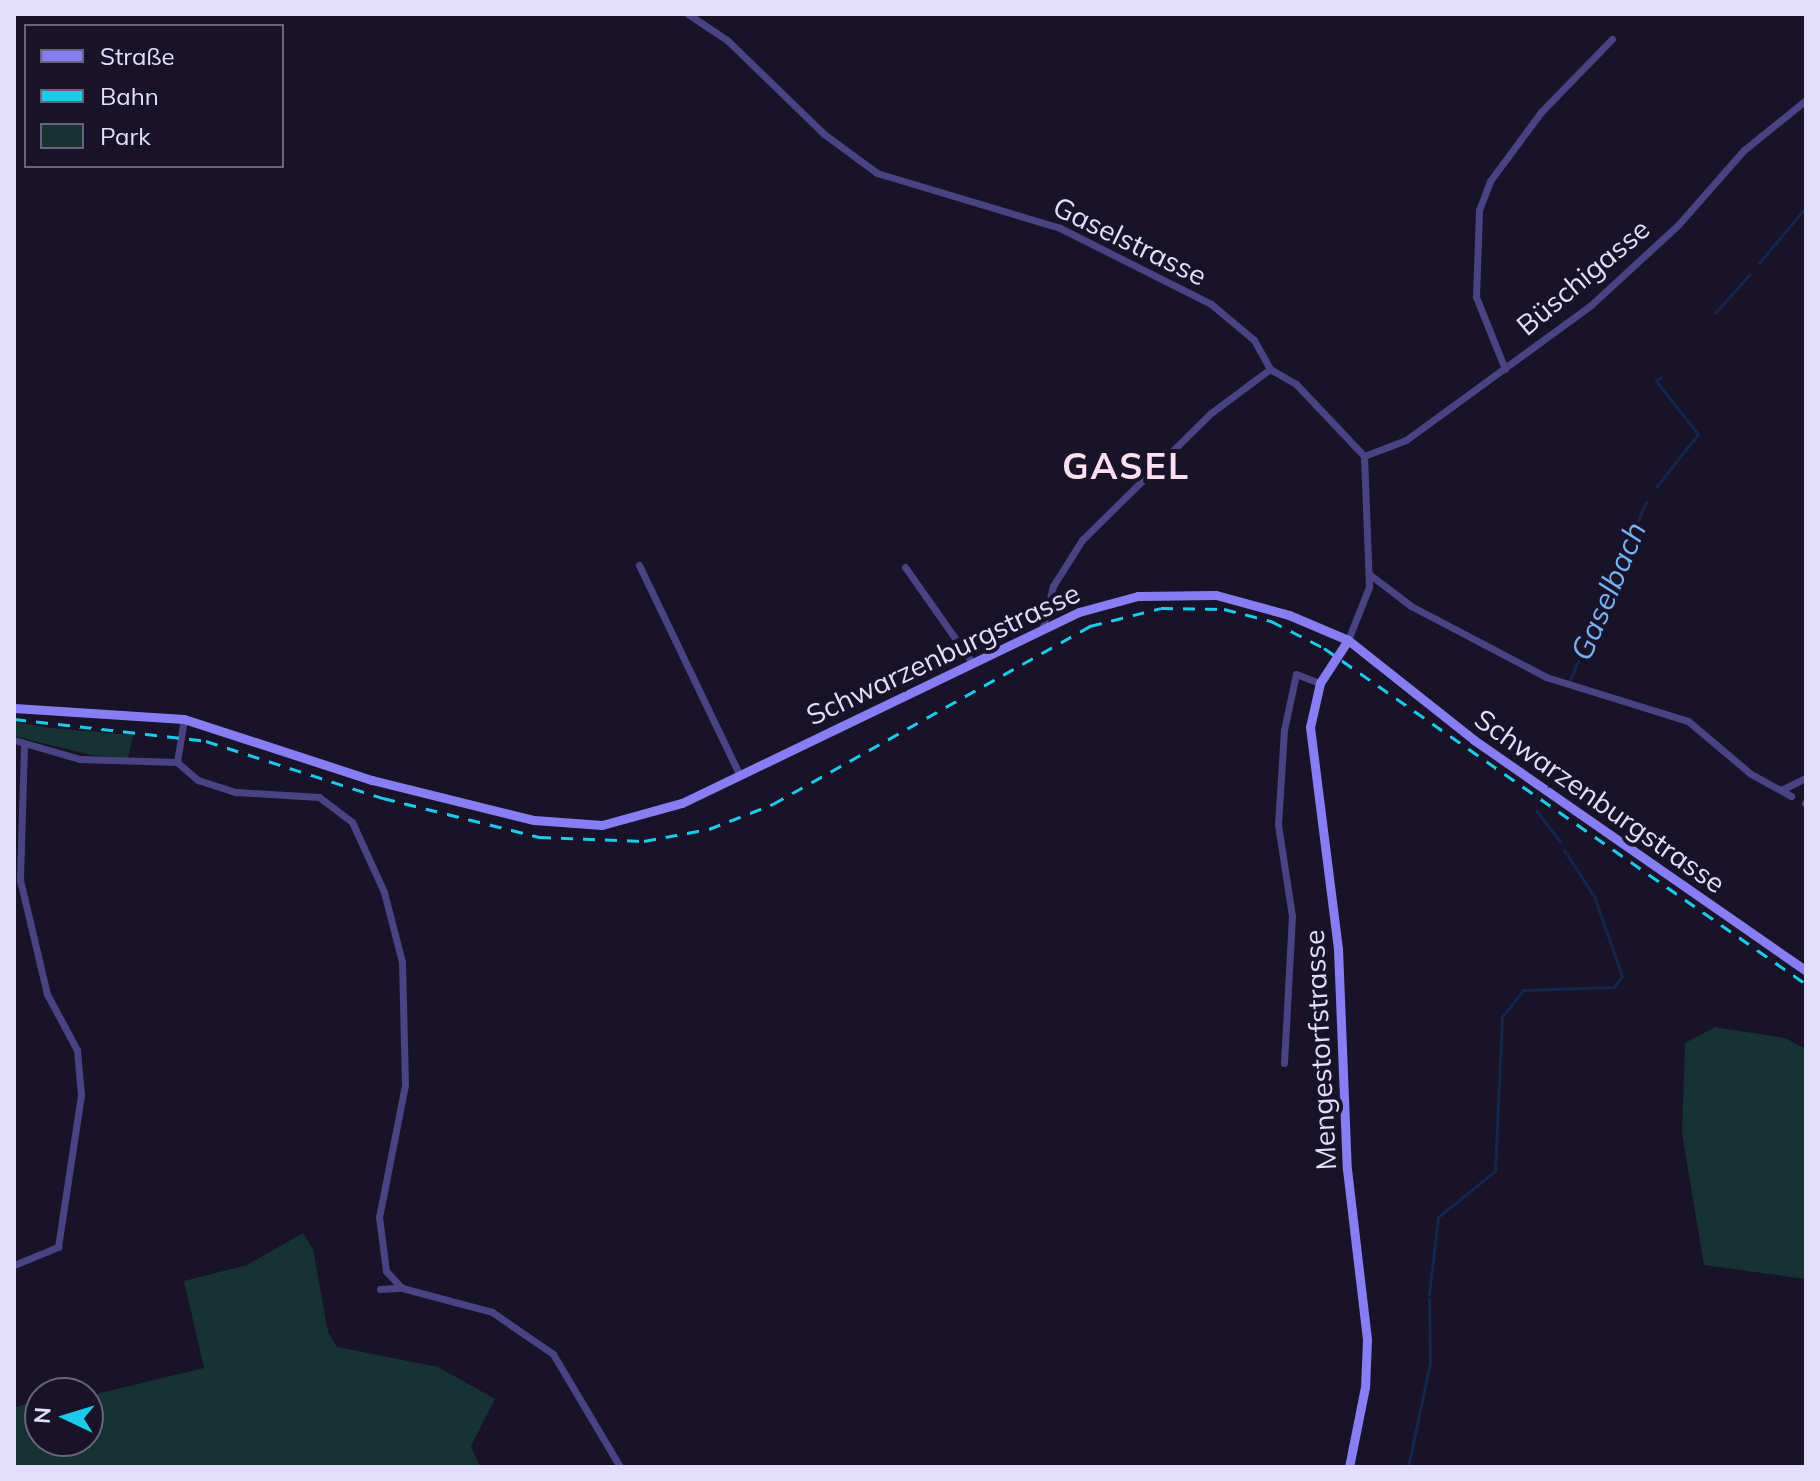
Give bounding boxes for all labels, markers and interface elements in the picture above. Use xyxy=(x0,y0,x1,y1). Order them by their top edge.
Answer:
legend xyxy=(24,24,284,168)
text: Straße xyxy=(100,41,175,71)
text: Bahn xyxy=(100,81,159,111)
text: Park xyxy=(100,121,151,151)
street label: Gaselstrasse xyxy=(1048,189,1212,293)
street label: Büschigasse xyxy=(1510,212,1656,342)
district label: GASEL xyxy=(1062,444,1190,488)
water label: Gaselbach xyxy=(1563,516,1653,666)
street label: Schwarzenburgstrasse xyxy=(801,576,1085,732)
street label: Schwarzenburgstrasse xyxy=(1468,702,1732,900)
street label: Mengestorfstrasse xyxy=(1297,929,1343,1171)
north arrow xyxy=(24,1377,104,1457)
text: N xyxy=(28,1406,57,1425)

